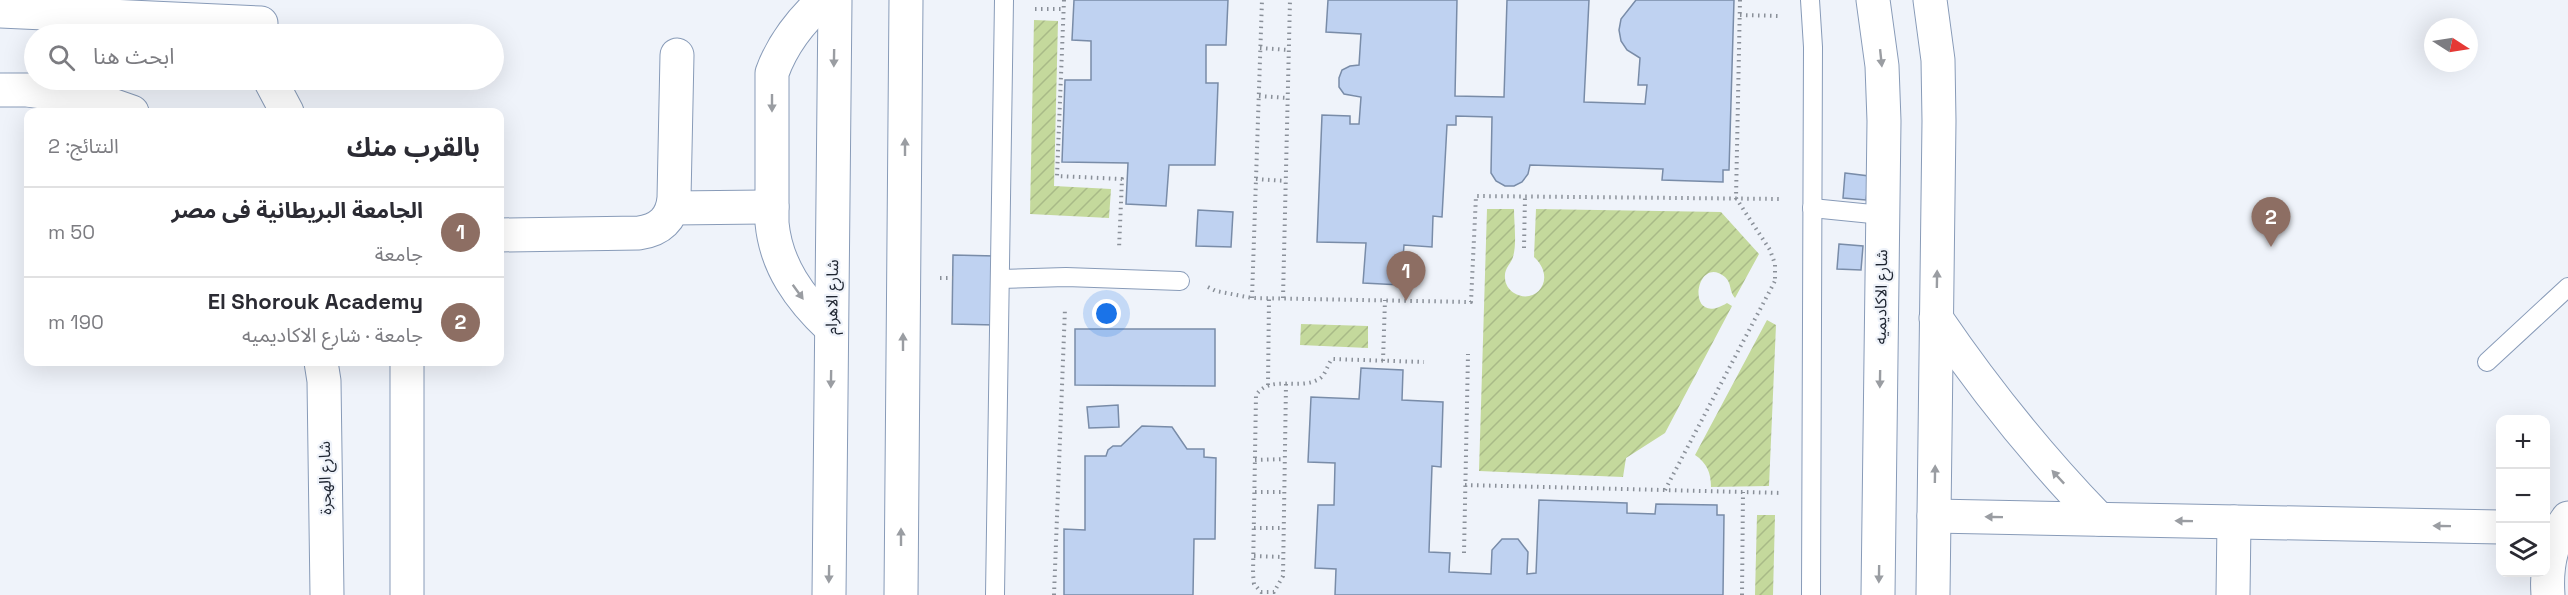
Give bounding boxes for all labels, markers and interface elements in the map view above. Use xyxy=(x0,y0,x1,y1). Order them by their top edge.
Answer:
north arrow xyxy=(2424,18,2478,72)
search box xyxy=(24,24,504,90)
icon: search xyxy=(45,41,78,74)
text: ابحث هنا xyxy=(93,42,174,70)
one-way arrow xyxy=(1876,48,1886,67)
one-way arrow xyxy=(830,49,839,68)
one-way arrow xyxy=(767,94,777,113)
text: بالقرب منك xyxy=(347,130,480,164)
text: النتائج: 2 xyxy=(48,133,119,159)
one-way arrow xyxy=(900,137,910,156)
text: الجامعة البريطانية فى مصر xyxy=(172,196,423,224)
pin: 2 xyxy=(2252,198,2290,247)
text: 50 m xyxy=(48,219,95,245)
text: 1 xyxy=(456,219,465,245)
text: جامعة xyxy=(375,241,423,267)
street label: شارع الاكاديميه xyxy=(1870,249,1894,345)
pin: 1 xyxy=(1386,252,1426,301)
street label: شارع الاهرام xyxy=(821,259,845,335)
one-way arrow xyxy=(1932,269,1942,288)
one-way arrow xyxy=(792,285,804,300)
text: El Shorouk Academy xyxy=(208,287,423,315)
your location xyxy=(1092,299,1121,328)
text: 190 m xyxy=(48,309,104,335)
text: 2 xyxy=(455,309,466,335)
text: جامعة · شارع الاكاديميه xyxy=(242,322,423,348)
one-way arrow xyxy=(898,332,908,351)
one-way arrow xyxy=(1876,369,1885,388)
one-way arrow xyxy=(826,370,836,389)
map controls xyxy=(2496,415,2550,577)
button: + xyxy=(2496,415,2550,469)
street label: شارع الهجرة xyxy=(314,441,338,515)
one-way arrow xyxy=(1930,464,1940,483)
one-way arrow xyxy=(2051,469,2065,484)
button: − xyxy=(2496,469,2550,523)
one-way arrow xyxy=(1984,512,2003,522)
one-way arrow xyxy=(2175,516,2194,525)
one-way arrow xyxy=(2433,521,2452,531)
button: layers xyxy=(2496,523,2550,577)
one-way arrow xyxy=(896,527,906,546)
one-way arrow xyxy=(1874,564,1883,583)
one-way arrow xyxy=(824,565,834,584)

